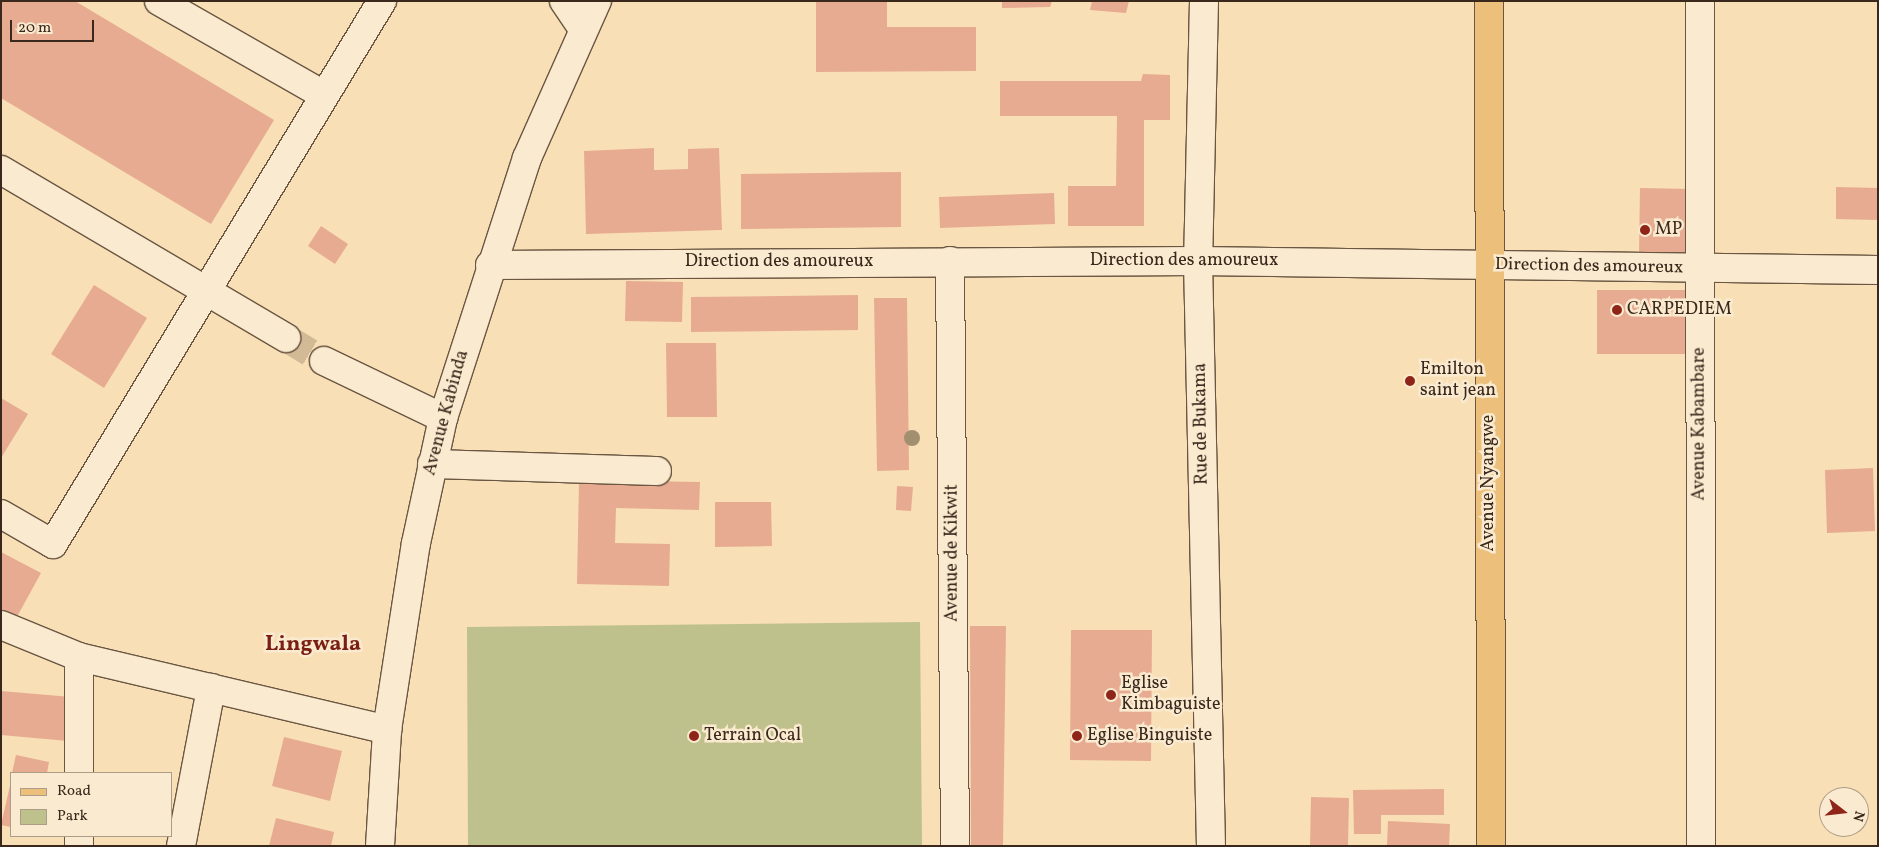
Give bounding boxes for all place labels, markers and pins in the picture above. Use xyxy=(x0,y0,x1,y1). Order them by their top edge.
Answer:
place label: MP xyxy=(1655,219,1682,241)
marker: MP xyxy=(1639,224,1651,236)
place label: CARPEDIEM xyxy=(1627,299,1732,321)
marker: CARPEDIEM xyxy=(1611,304,1623,316)
place label: Emilton saint jean xyxy=(1420,360,1496,402)
marker: Emilton saint jean xyxy=(1404,375,1416,387)
place label: Eglise Kimbaguiste xyxy=(1121,674,1221,716)
marker: Eglise Kimbaguiste xyxy=(1105,689,1117,701)
place label: Terrain Ocal xyxy=(704,725,801,747)
place label: Eglise Binguiste xyxy=(1087,725,1212,747)
marker: Terrain Ocal xyxy=(688,730,700,742)
marker: Eglise Binguiste xyxy=(1071,730,1083,742)

